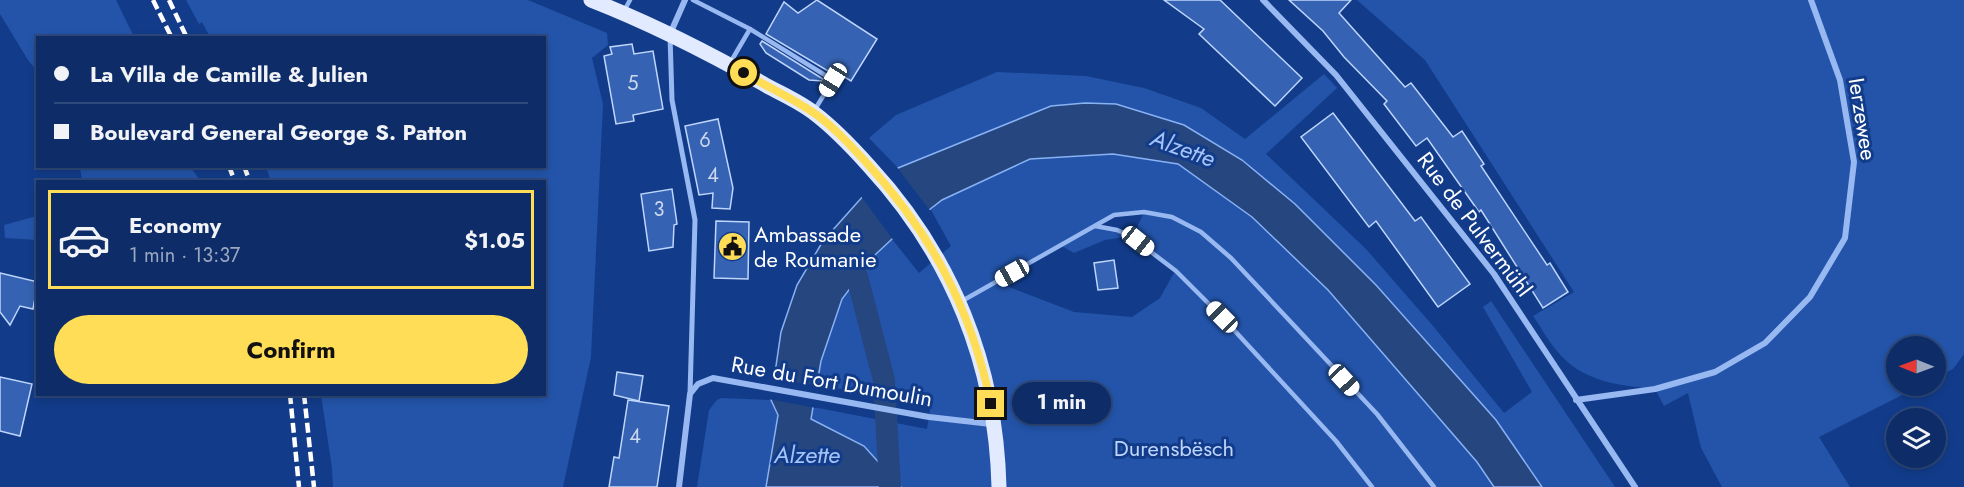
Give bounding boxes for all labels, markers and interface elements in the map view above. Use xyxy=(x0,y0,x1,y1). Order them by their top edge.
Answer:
text: La Villa de Camille & Julien xyxy=(90,58,368,90)
route start xyxy=(730,59,757,86)
car xyxy=(816,60,850,100)
house number: 5 xyxy=(627,69,639,98)
street label: Ierzewee xyxy=(1841,76,1885,162)
text: Boulevard General George S. Patton xyxy=(90,116,467,148)
water label: Alzette xyxy=(1145,120,1220,176)
house number: 6 xyxy=(699,126,711,155)
street label: Rue de Pulvermühl xyxy=(1410,145,1540,303)
house number: 4 xyxy=(707,161,719,190)
house number: 3 xyxy=(654,195,665,224)
text: Economy xyxy=(129,209,221,241)
icon: car xyxy=(57,213,111,267)
place label: Ambassade de Roumanie xyxy=(754,218,877,275)
car xyxy=(1118,223,1158,259)
text: $1.05 xyxy=(464,224,525,256)
public building icon: Ambassade de Roumanie xyxy=(717,231,749,263)
text: 1 min · 13:37 xyxy=(129,241,240,270)
car xyxy=(992,256,1032,290)
car xyxy=(1203,298,1241,336)
button: Confirm xyxy=(54,315,528,384)
north arrow xyxy=(1886,336,1946,396)
map controls xyxy=(1886,336,1946,468)
street label: Rue du Fort Dumoulin xyxy=(729,348,935,414)
car xyxy=(1325,361,1363,399)
callout: 1 min xyxy=(1012,383,1111,425)
text: 1 min xyxy=(1037,388,1086,417)
route end xyxy=(977,390,1004,417)
button: layers xyxy=(1886,408,1946,468)
house number: 4 xyxy=(629,422,641,451)
park label: Durensbësch xyxy=(1114,432,1234,464)
water label: Alzette xyxy=(773,437,840,472)

